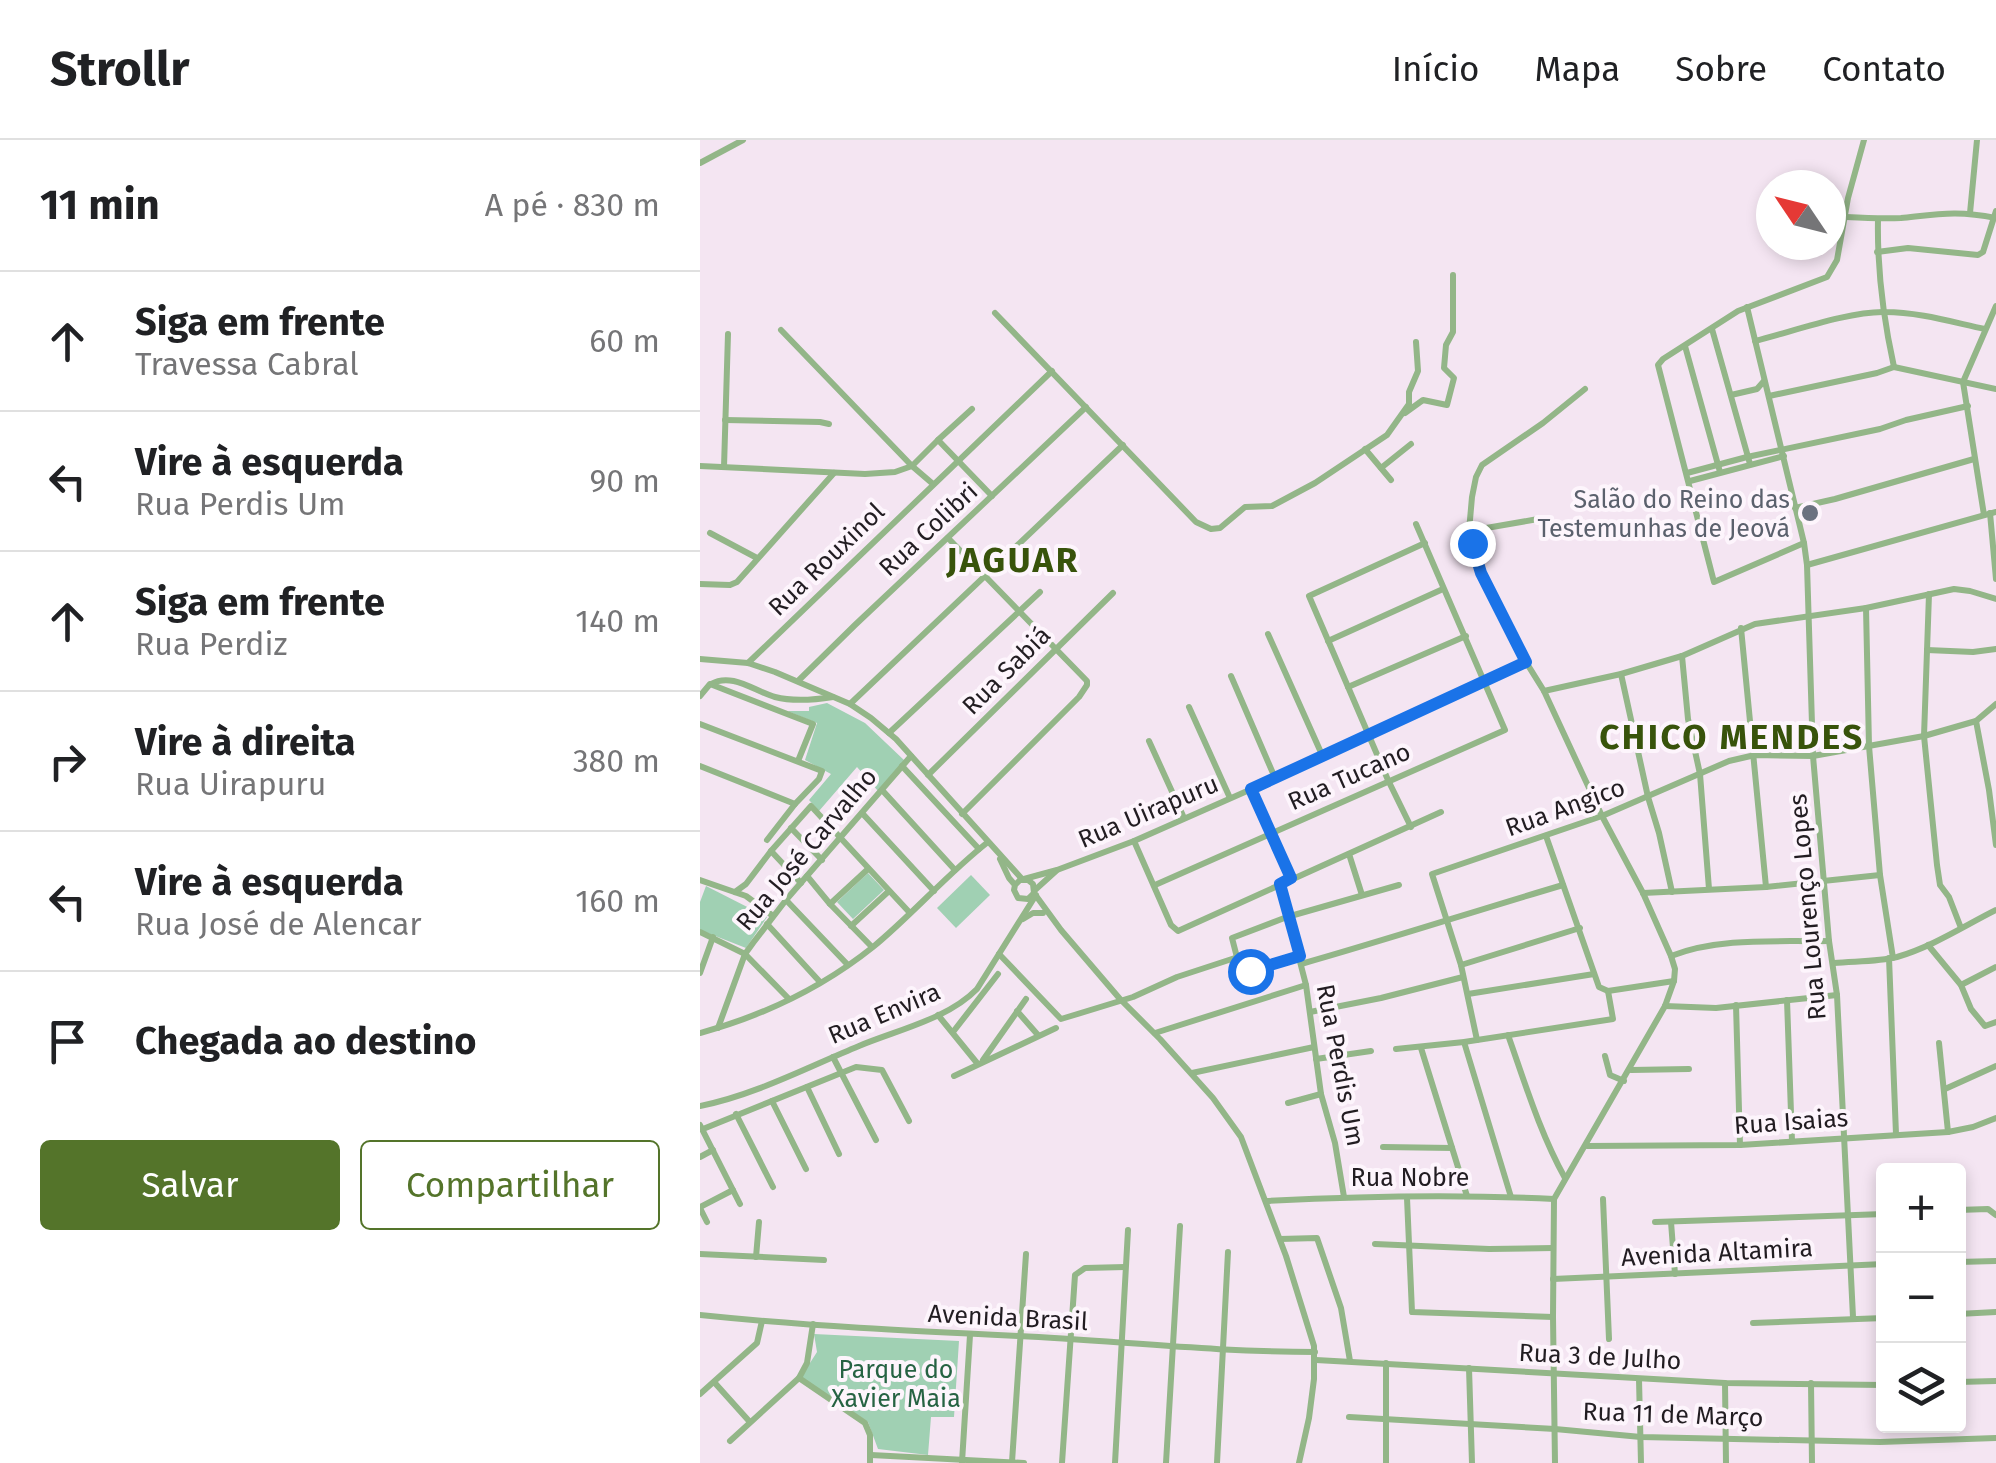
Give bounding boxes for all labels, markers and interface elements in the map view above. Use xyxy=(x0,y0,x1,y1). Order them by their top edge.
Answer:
text: Strollr xyxy=(50,40,190,98)
text: Início xyxy=(1392,48,1480,90)
text: Mapa xyxy=(1535,48,1620,90)
text: Sobre xyxy=(1675,48,1767,90)
text: Contato xyxy=(1822,48,1946,90)
north arrow xyxy=(1756,170,1846,260)
text: 11 min xyxy=(40,180,160,230)
text: A pé · 830 m xyxy=(485,186,660,224)
text: Siga em frente xyxy=(135,299,385,345)
icon: ahead xyxy=(40,314,95,369)
text: 60 m xyxy=(589,322,660,360)
text: Travessa Cabral xyxy=(135,345,359,383)
text: Vire à esquerda xyxy=(135,439,404,485)
icon: left xyxy=(40,454,95,509)
text: 90 m xyxy=(589,462,660,500)
street label: Rua Colibri xyxy=(873,476,984,583)
text: Rua Perdis Um xyxy=(135,485,346,523)
place label: Salão do Reino das Testemunhas de Jeová xyxy=(1537,485,1790,544)
street label: Rua Rouxinol xyxy=(762,497,891,622)
marker: Salão do Reino das Testemunhas de Jeová xyxy=(1799,502,1821,524)
route end xyxy=(1450,521,1496,567)
district label: JAGUAR xyxy=(945,539,1080,581)
text: Siga em frente xyxy=(135,579,385,625)
icon: ahead xyxy=(40,594,95,649)
text: 140 m xyxy=(575,602,660,640)
street label: Rua Sabiá xyxy=(956,620,1057,721)
text: Rua Perdiz xyxy=(135,625,287,663)
district label: CHICO MENDES xyxy=(1599,716,1865,758)
text: Vire à direita xyxy=(135,719,356,765)
icon: right xyxy=(40,734,95,789)
street label: Rua Tucano xyxy=(1283,737,1415,817)
text: 380 m xyxy=(573,742,660,780)
street label: Rua José Carvalho xyxy=(730,762,883,937)
text: Rua Uirapuru xyxy=(135,765,326,803)
street label: Rua Uirapuru xyxy=(1074,769,1223,855)
street label: Rua Angico xyxy=(1501,772,1629,843)
street label: Rua Lourenço Lopes xyxy=(1783,792,1833,1021)
text: Vire à esquerda xyxy=(135,859,404,905)
icon: left xyxy=(40,874,95,929)
text: 160 m xyxy=(575,882,660,920)
text: Rua José de Alencar xyxy=(135,905,422,943)
route start xyxy=(1228,949,1274,995)
street label: Rua Envira xyxy=(824,977,945,1051)
street label: Rua Perdis Um xyxy=(1310,982,1370,1149)
icon: arrive xyxy=(40,1014,95,1069)
text: Chegada ao destino xyxy=(135,1018,477,1064)
street label: Rua Isaias xyxy=(1733,1103,1849,1141)
button: Salvar xyxy=(40,1140,340,1230)
button: Compartilhar xyxy=(360,1140,660,1230)
street label: Rua Nobre xyxy=(1351,1163,1469,1193)
map controls xyxy=(1876,1163,1966,1433)
button: + xyxy=(1876,1163,1966,1253)
street label: Avenida Altamira xyxy=(1620,1233,1814,1273)
button: − xyxy=(1876,1253,1966,1343)
street label: Avenida Brasil xyxy=(927,1299,1089,1337)
street label: Rua 3 de Julho xyxy=(1518,1338,1682,1376)
button: layers xyxy=(1876,1343,1966,1433)
park label: Parque do Xavier Maia xyxy=(831,1355,961,1414)
street label: Rua 11 de Março xyxy=(1582,1397,1764,1433)

